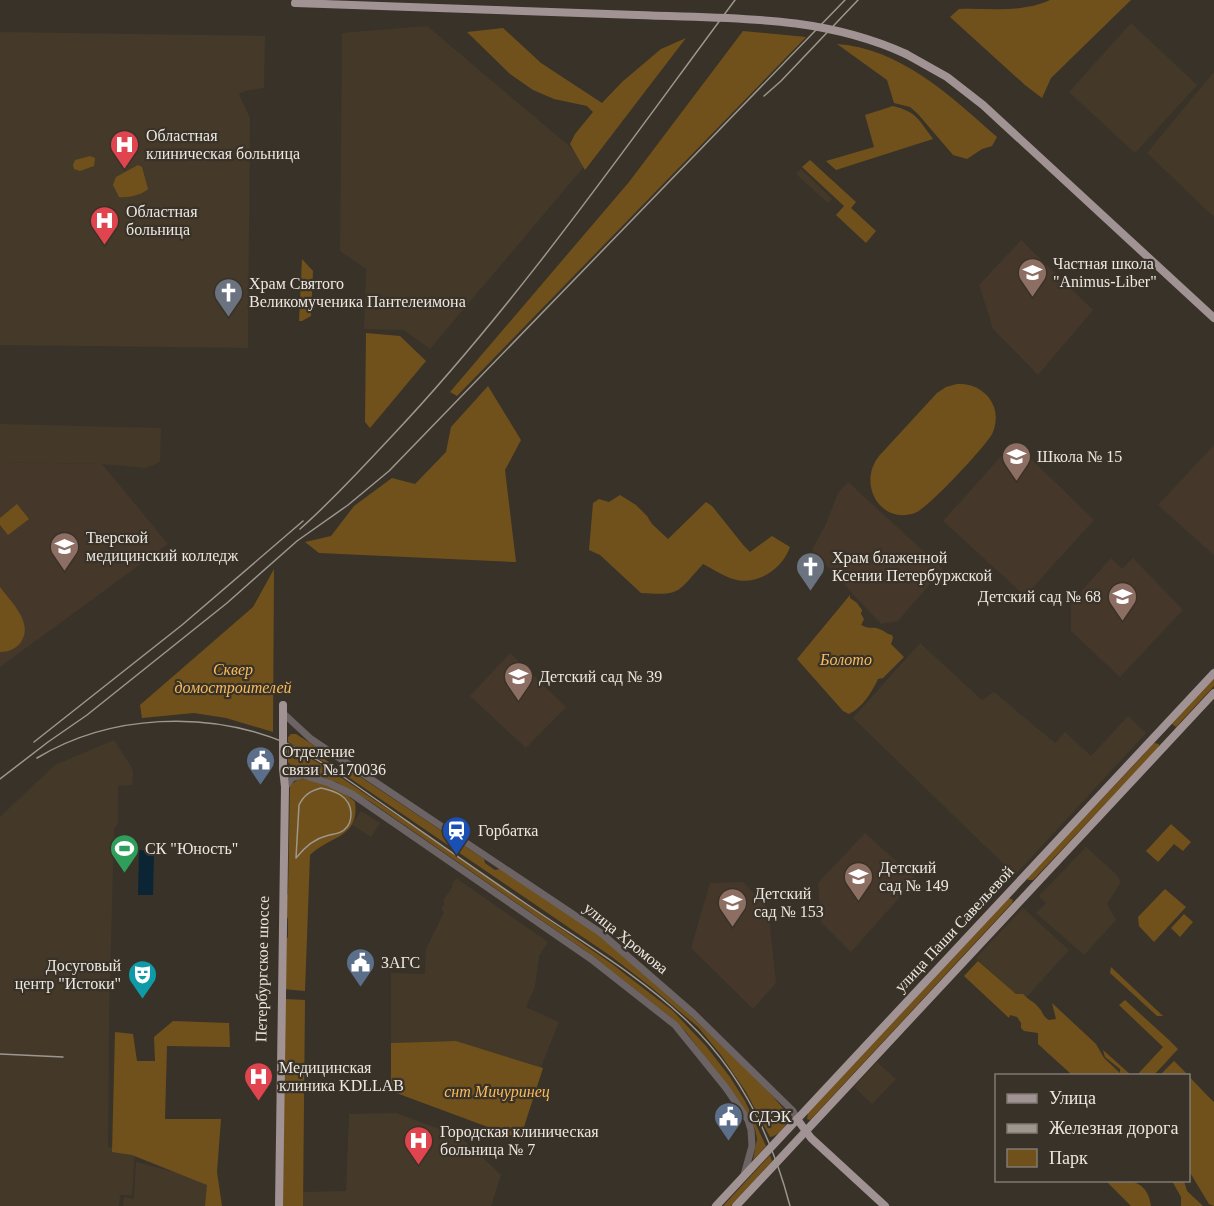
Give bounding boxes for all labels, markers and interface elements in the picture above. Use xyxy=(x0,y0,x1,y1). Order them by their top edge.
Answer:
place label: Областная клиническая больница xyxy=(146,127,300,163)
hospital icon: Областная клиническая больница xyxy=(109,128,141,170)
place label: Областная больница xyxy=(126,203,198,239)
hospital icon: Областная больница xyxy=(89,204,121,246)
place label: Частная школа "Animus-Liber" xyxy=(1053,255,1157,290)
school or university icon: Частная школа "Animus-Liber" xyxy=(1016,256,1048,298)
place label: Храм Святого Великомученика Пантелеимона xyxy=(249,275,466,311)
church icon: Храм Святого Великомученика Пантелеимона xyxy=(212,276,244,318)
school or university icon: Школа № 15 xyxy=(1000,440,1032,482)
place label: Школа № 15 xyxy=(1037,448,1122,465)
place label: Тверской медицинский колледж xyxy=(86,529,239,565)
school or university icon: Тверской медицинский колледж xyxy=(49,530,81,572)
place label: Храм блаженной Ксении Петербуржской xyxy=(832,549,992,585)
church icon: Храм блаженной Ксении Петербуржской xyxy=(795,550,827,592)
school or university icon: Детский сад № 68 xyxy=(1106,580,1138,622)
place label: Детский сад № 68 xyxy=(978,588,1101,606)
park label: Болото xyxy=(819,651,872,668)
school or university icon: Детский сад № 39 xyxy=(502,660,534,702)
park label: Сквер домостроителей xyxy=(174,661,292,697)
place label: Детский сад № 39 xyxy=(539,668,662,686)
place label: Отделение связи №170036 xyxy=(282,743,386,778)
public building icon: Отделение связи №170036 xyxy=(245,744,277,786)
station icon: Горбатка xyxy=(441,814,473,856)
place label: Горбатка xyxy=(478,822,538,840)
sports icon: СК "Юность" xyxy=(108,832,140,874)
place label: СК "Юность" xyxy=(145,840,238,857)
place label: Детский сад № 149 xyxy=(879,859,949,895)
school or university icon: Детский сад № 149 xyxy=(842,860,874,902)
street label: улица Паши Савельевой xyxy=(891,862,1018,996)
place label: Детский сад № 153 xyxy=(754,885,824,921)
school or university icon: Детский сад № 153 xyxy=(717,886,749,928)
street label: Петербургское шоссе xyxy=(252,896,273,1042)
street label: улица Хромова xyxy=(580,899,671,978)
public building icon: ЗАГС xyxy=(344,946,376,988)
place label: ЗАГС xyxy=(381,954,420,971)
place label: Досуговый центр "Истоки" xyxy=(15,957,121,993)
theatre icon: Досуговый центр "Истоки" xyxy=(126,958,158,1000)
place label: Медицинская клиника KDLLAB xyxy=(279,1059,404,1094)
hospital icon: Медицинская клиника KDLLAB xyxy=(242,1060,274,1102)
legend xyxy=(995,1074,1190,1182)
park label: снт Мичуринец xyxy=(444,1083,550,1101)
text: Улица xyxy=(1049,1088,1096,1108)
public building icon: СДЭК xyxy=(712,1100,744,1142)
place label: СДЭК xyxy=(749,1108,792,1126)
text: Железная дорога xyxy=(1049,1118,1178,1138)
place label: Городская клиническая больница № 7 xyxy=(440,1123,599,1159)
hospital icon: Городская клиническая больница № 7 xyxy=(403,1124,435,1166)
text: Парк xyxy=(1049,1148,1088,1168)

